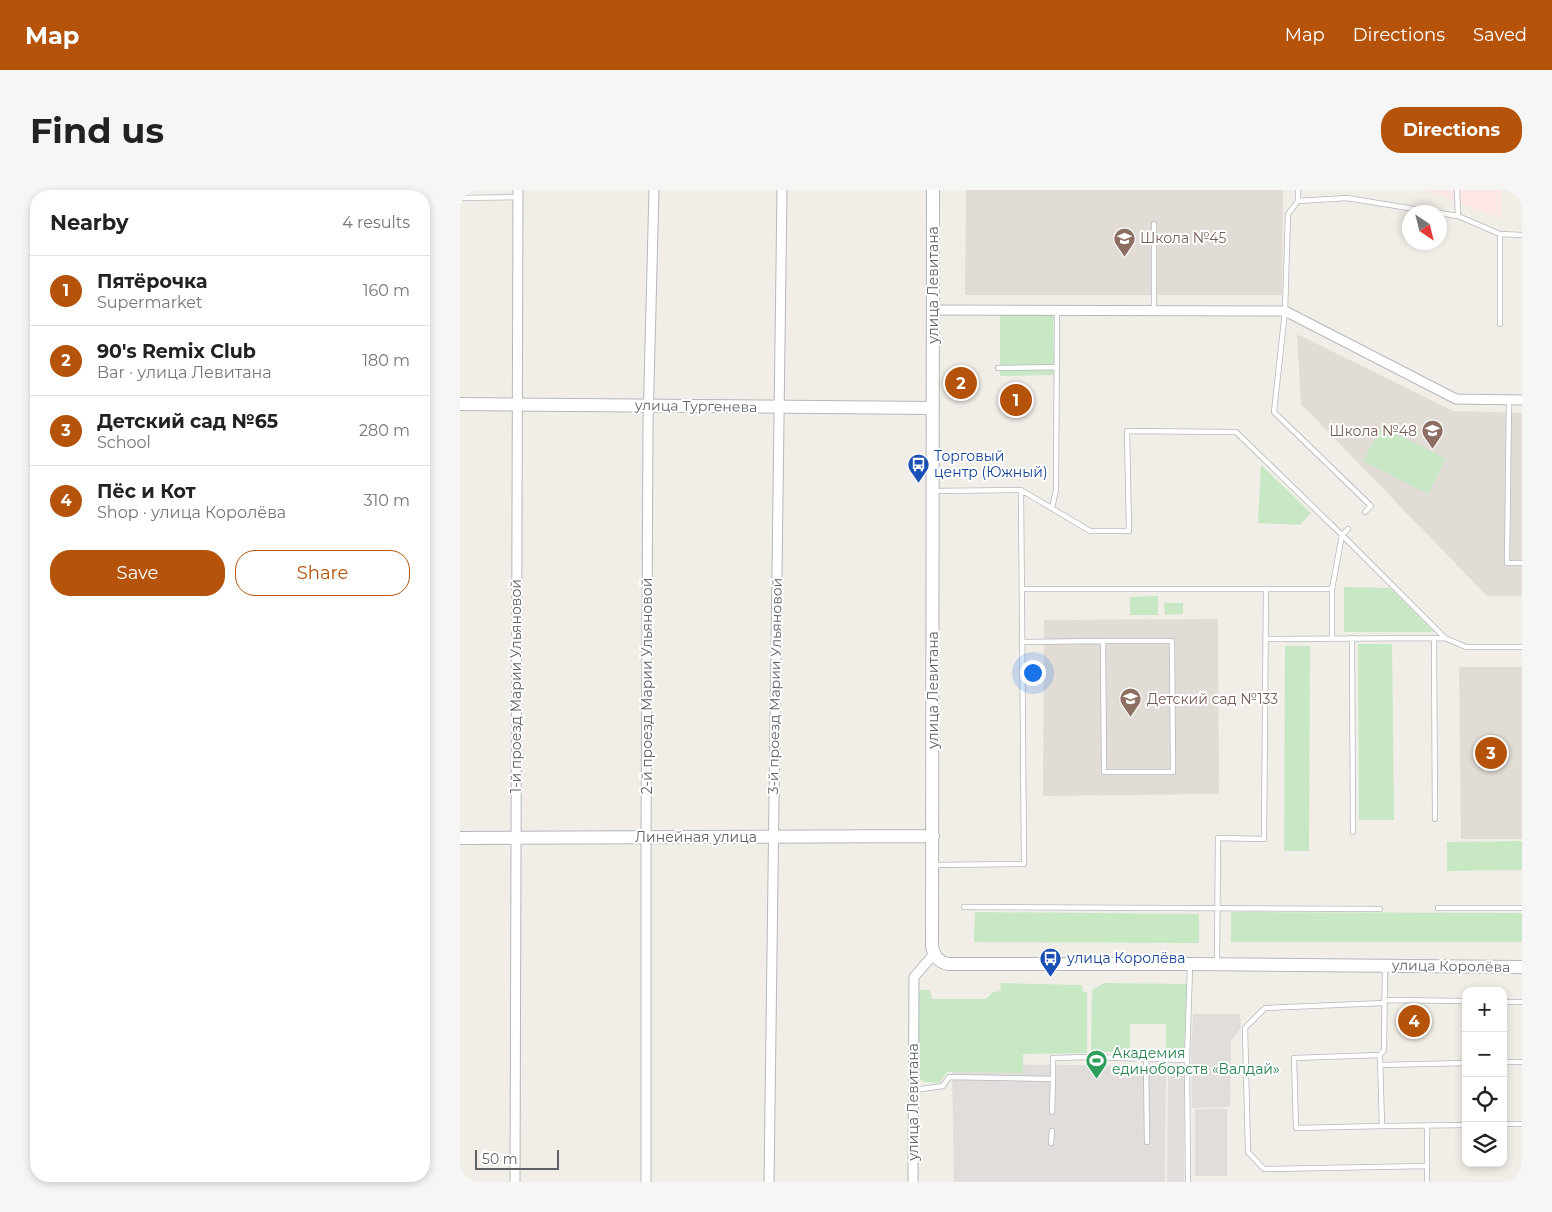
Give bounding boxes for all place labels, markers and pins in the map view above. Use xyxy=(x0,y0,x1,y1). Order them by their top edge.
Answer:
school or university icon: Школа №45 xyxy=(1112,226,1136,257)
place label: Школа №45 xyxy=(1140,229,1227,247)
pin: 2 xyxy=(945,364,977,402)
pin: 1 xyxy=(1000,381,1032,419)
school or university icon: Школа №48 xyxy=(1421,419,1445,450)
place label: Школа №48 xyxy=(1329,422,1417,440)
place label: Торговый центр (Южный) xyxy=(934,447,1048,481)
bus stop icon: Торговый центр (Южный) xyxy=(906,452,930,483)
school or university icon: Детский сад №133 xyxy=(1119,687,1143,718)
place label: Детский сад №133 xyxy=(1147,690,1278,708)
pin: 3 xyxy=(1475,734,1507,772)
bus stop icon: улица Королёва xyxy=(1039,946,1063,977)
place label: улица Королёва xyxy=(1066,949,1185,967)
pin: 4 xyxy=(1398,1002,1430,1040)
place label: Академия единоборств «Валдай» xyxy=(1112,1044,1280,1078)
sports icon: Академия единоборств «Валдай» xyxy=(1084,1049,1108,1080)

